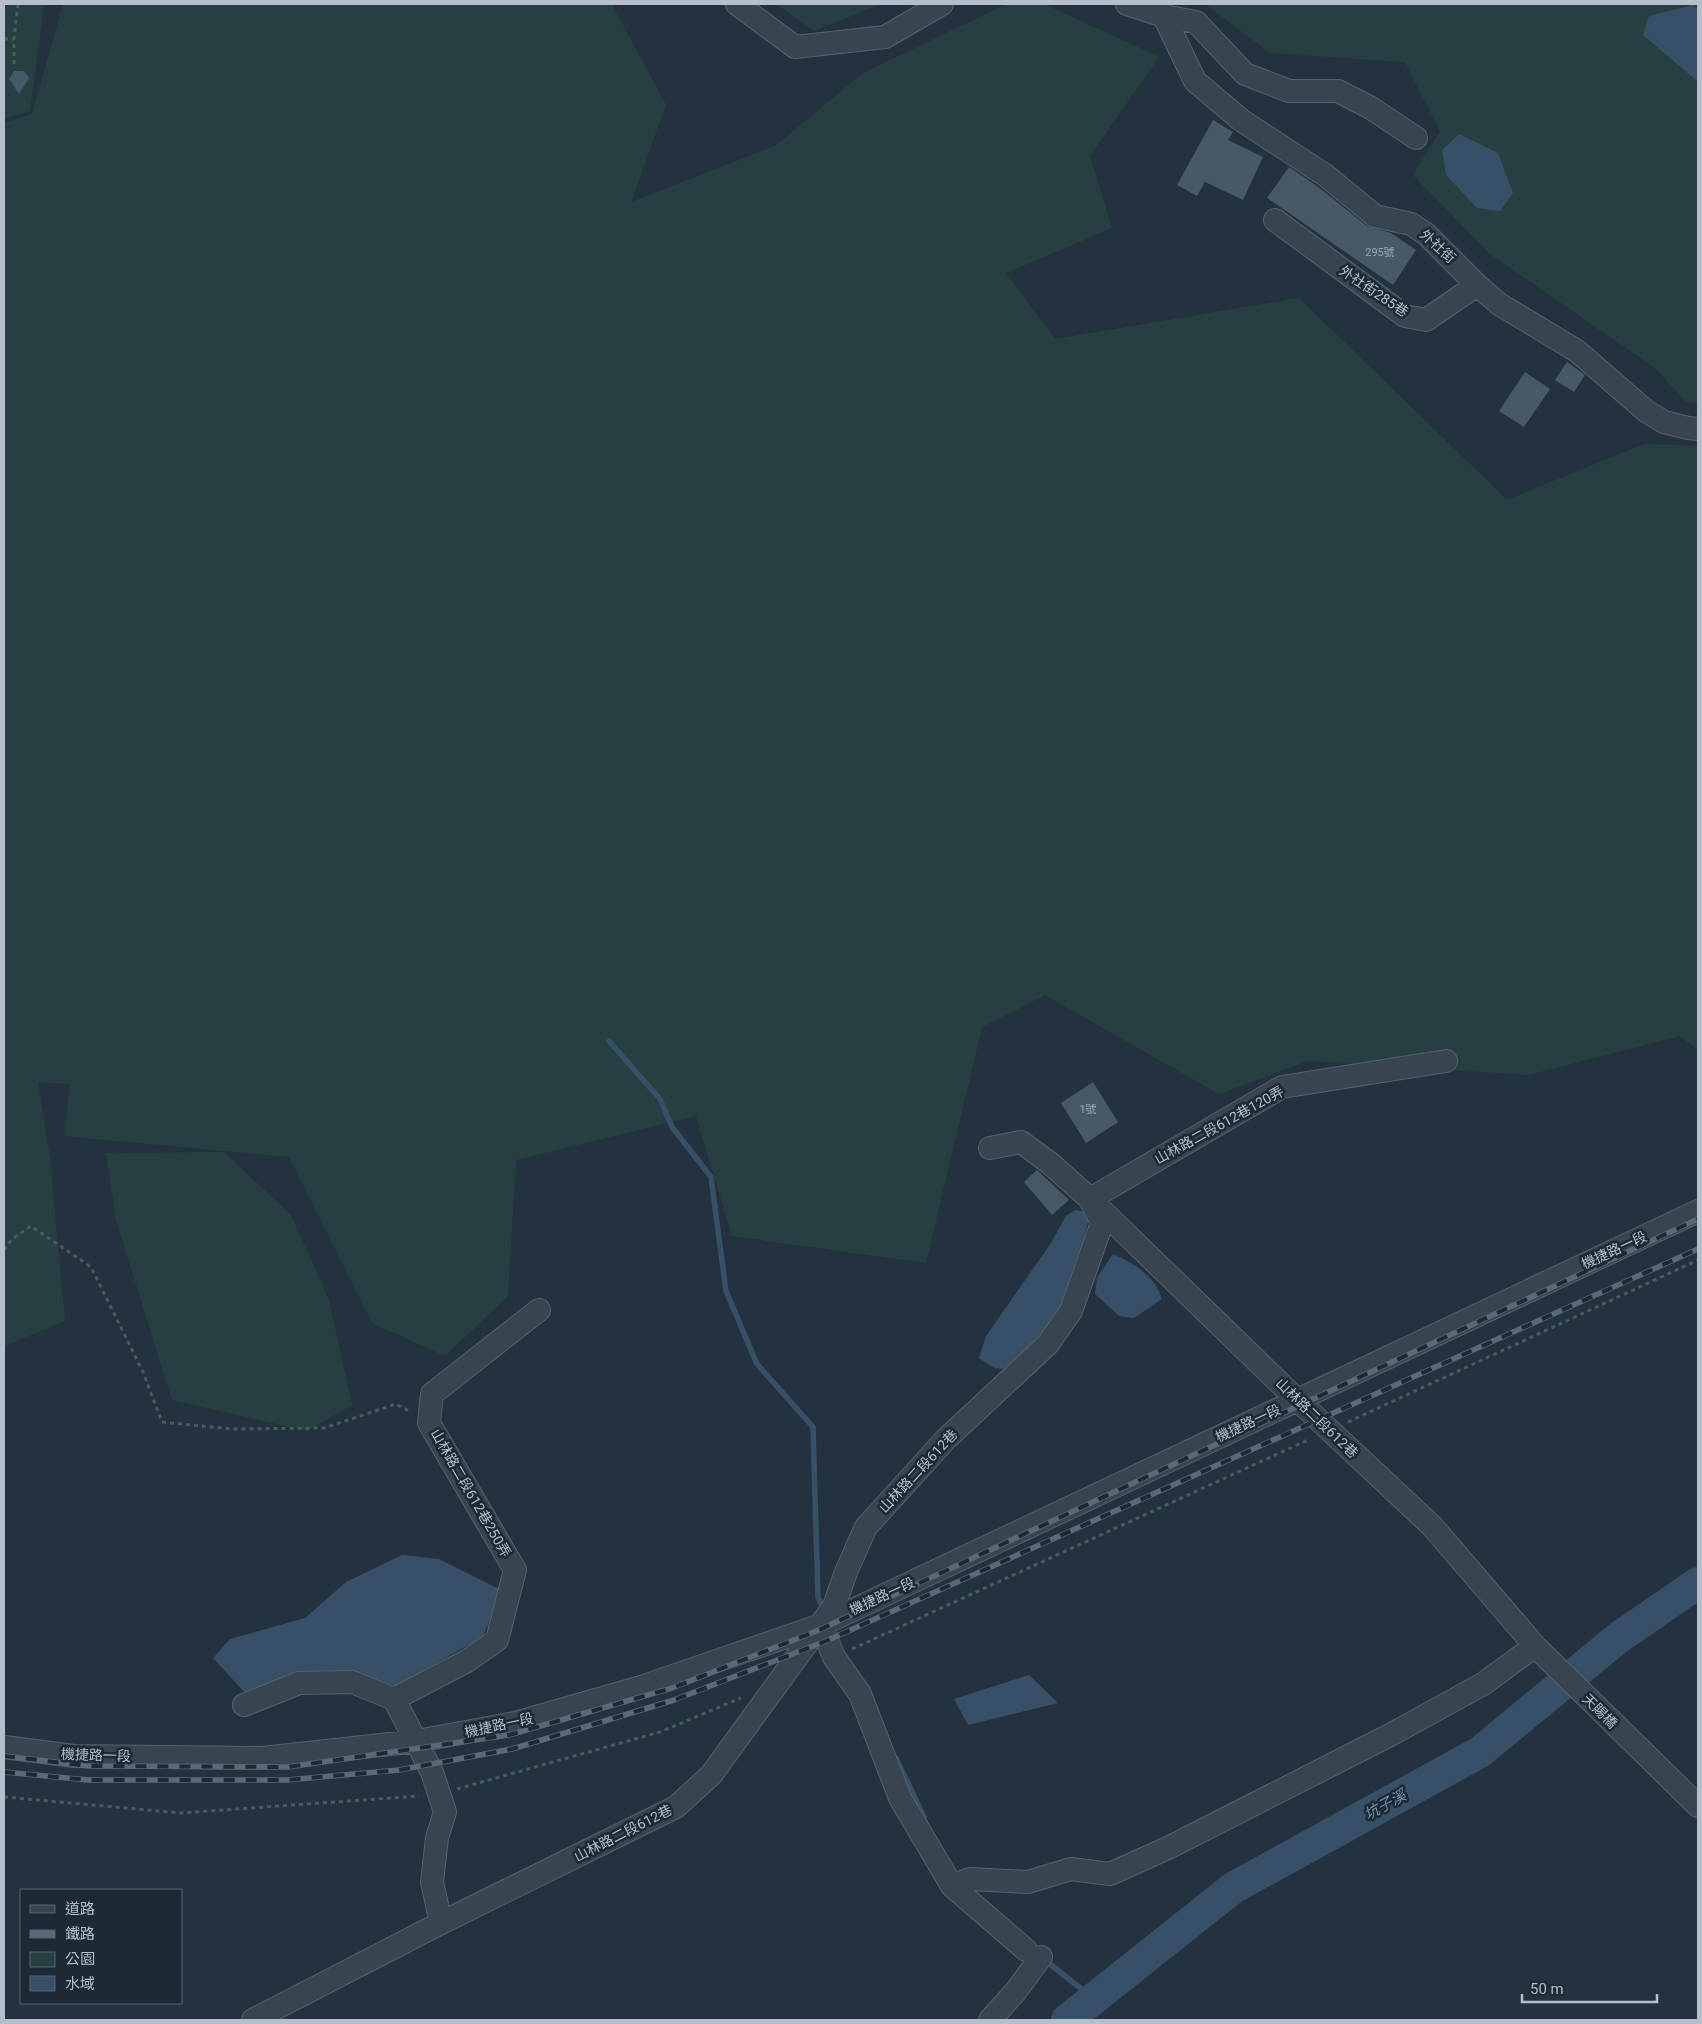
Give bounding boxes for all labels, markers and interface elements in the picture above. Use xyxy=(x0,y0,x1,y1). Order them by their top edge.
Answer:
street label: 外社街 xyxy=(1417,226,1459,266)
house number: 295號 xyxy=(1365,246,1395,259)
street label: 外社街285巷 xyxy=(1337,262,1411,320)
street label: 山林路二段612巷120弄 xyxy=(1152,1083,1286,1167)
house number: 1號 xyxy=(1079,1103,1097,1116)
street label: 機捷路一段 xyxy=(1579,1228,1649,1272)
street label: 山林路二段612巷 xyxy=(1273,1375,1361,1461)
street label: 機捷路一段 xyxy=(1213,1401,1283,1445)
street label: 山林路二段612巷250弄 xyxy=(428,1426,514,1560)
street label: 山林路二段612巷 xyxy=(875,1426,961,1516)
street label: 機捷路一段 xyxy=(847,1574,917,1618)
street label: 天賜橋 xyxy=(1579,1690,1621,1732)
street label: 機捷路一段 xyxy=(463,1710,535,1740)
street label: 機捷路一段 xyxy=(61,1746,131,1764)
water label: 坑子溪 xyxy=(1361,1785,1411,1824)
street label: 山林路二段612巷 xyxy=(571,1801,675,1865)
legend xyxy=(20,1889,182,2004)
text: 道路 xyxy=(65,1900,95,1918)
text: 鐵路 xyxy=(65,1925,95,1943)
text: 公園 xyxy=(65,1950,95,1968)
scale bar xyxy=(1522,1972,1657,2004)
text: 水域 xyxy=(65,1975,95,1993)
text: 50 m xyxy=(1530,1980,1564,1998)

